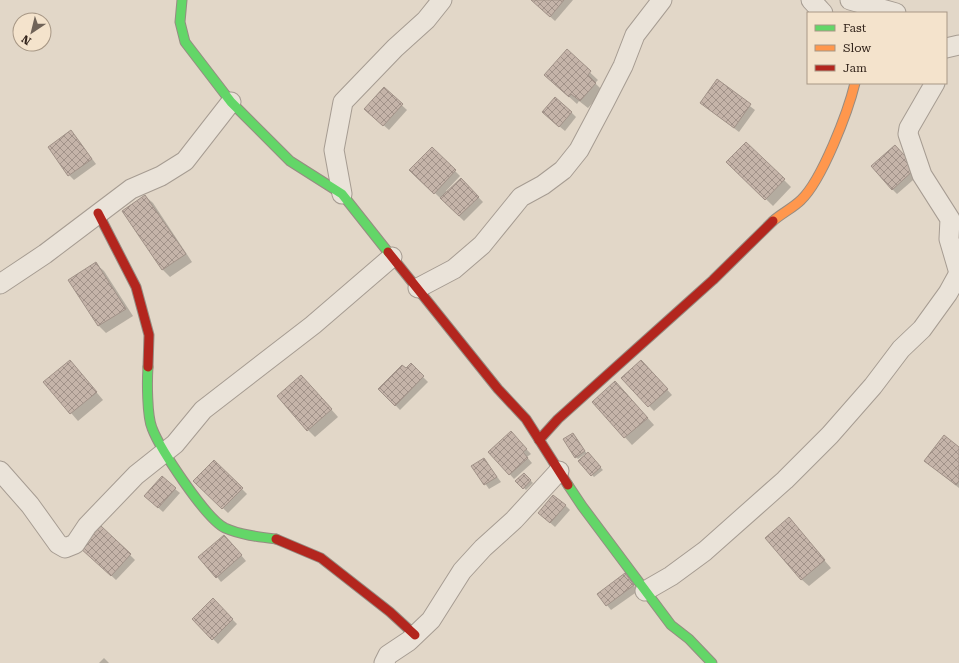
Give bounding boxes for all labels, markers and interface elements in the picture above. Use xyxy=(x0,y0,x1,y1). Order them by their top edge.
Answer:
north arrow xyxy=(12,12,52,52)
legend xyxy=(807,12,947,84)
text: Fast xyxy=(843,21,867,35)
text: N xyxy=(19,32,34,48)
text: Slow xyxy=(843,41,871,55)
text: Jam xyxy=(843,61,867,75)

